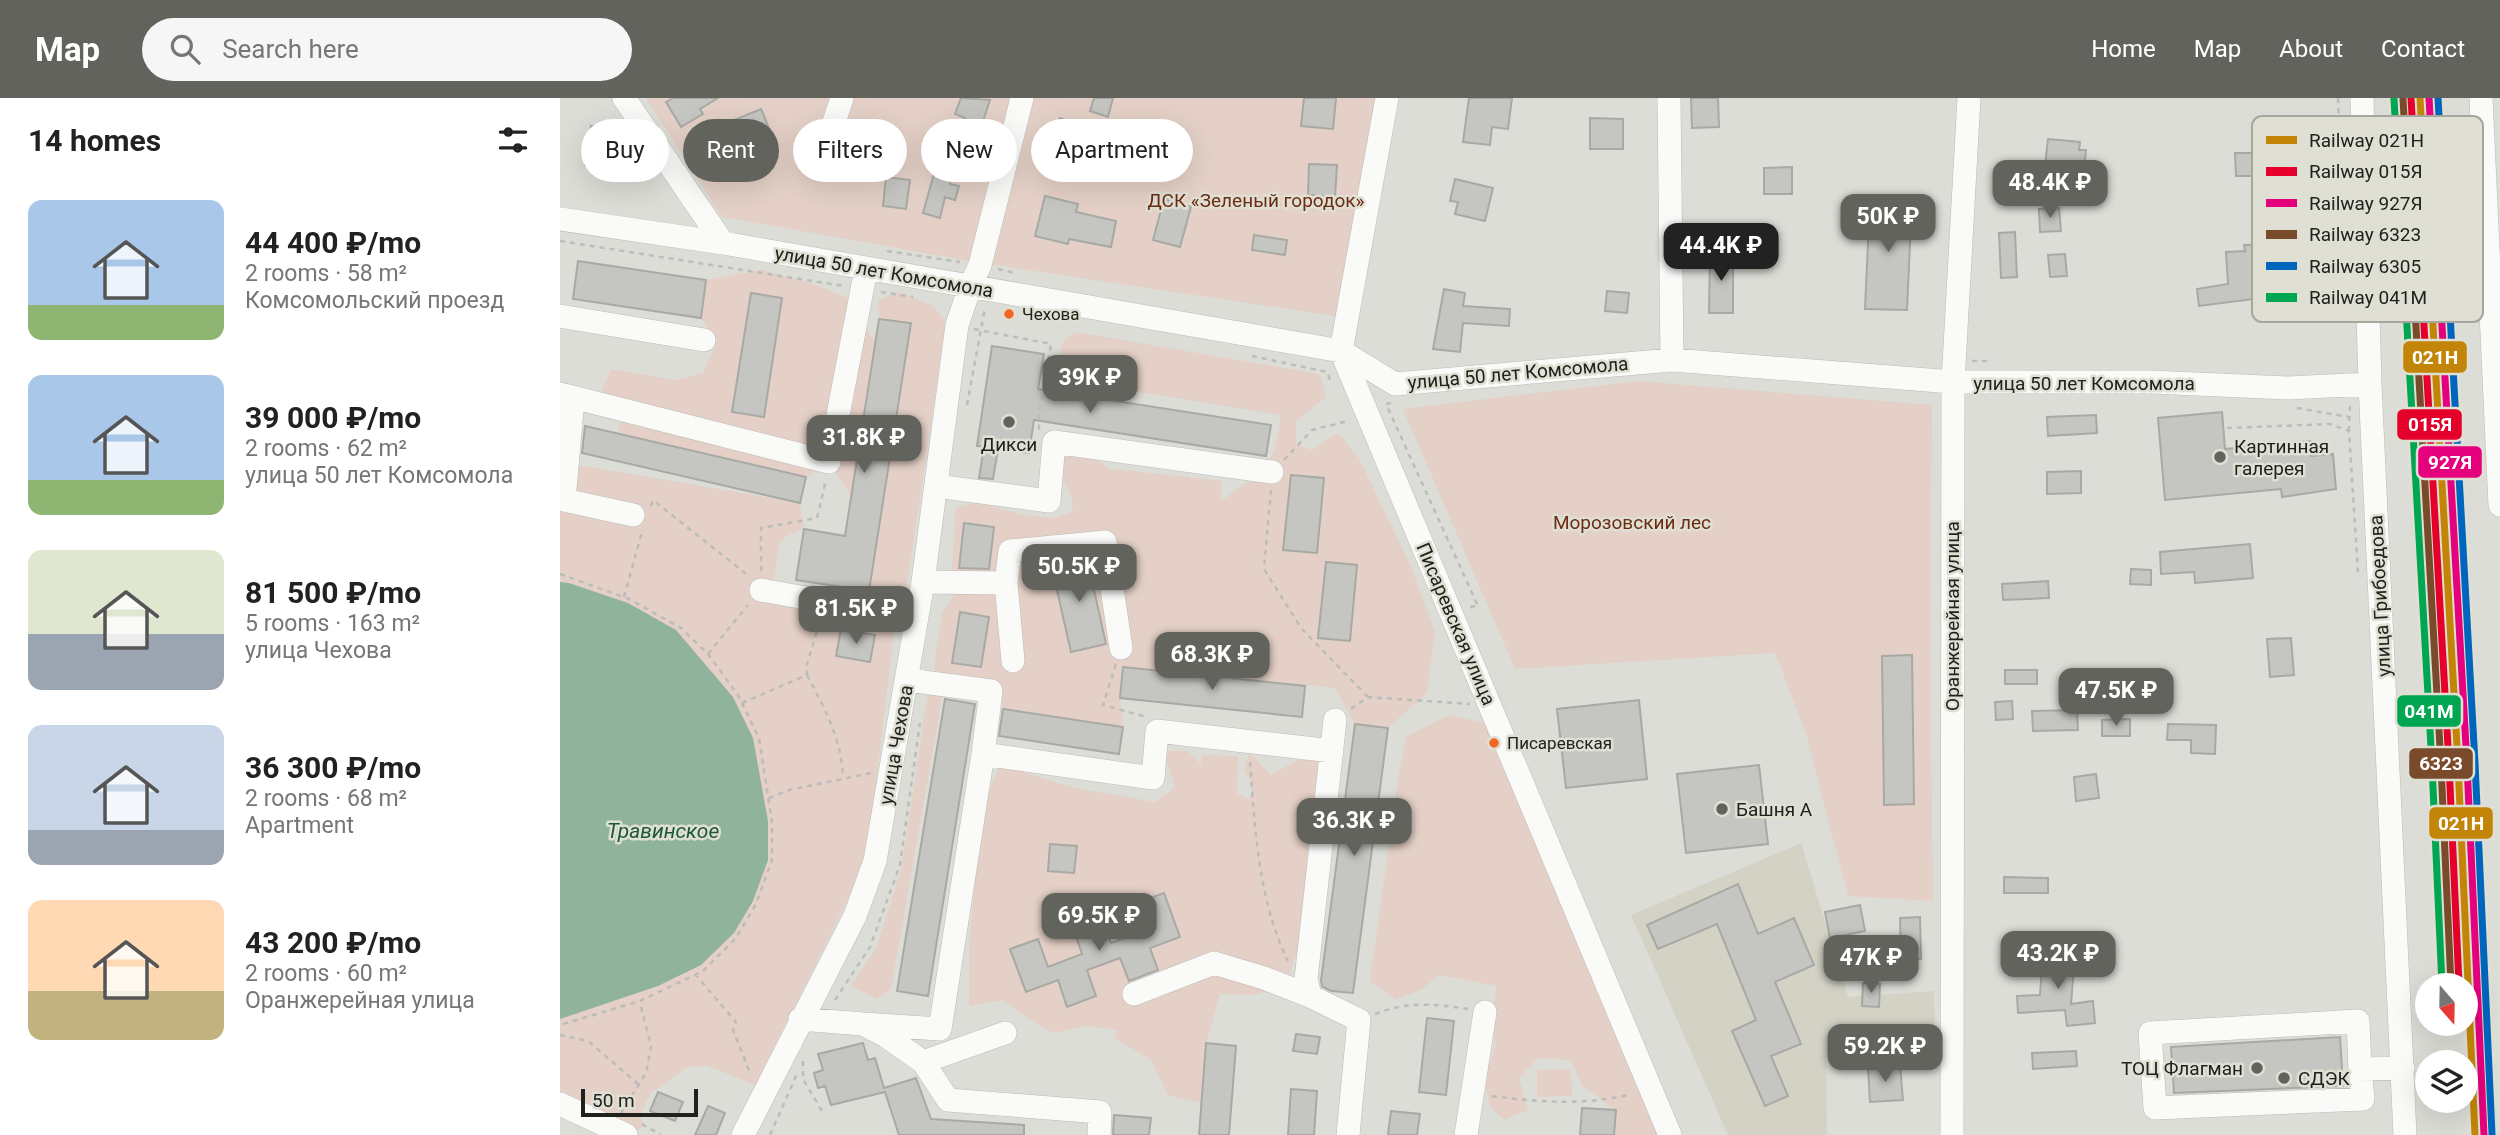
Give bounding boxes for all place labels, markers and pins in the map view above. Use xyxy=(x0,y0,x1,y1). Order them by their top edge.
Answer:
pin: 48.4K ₽ xyxy=(1985,160,2115,220)
pin: 50K ₽ xyxy=(1839,194,1937,254)
pin: 44.4K ₽ xyxy=(1656,223,1786,283)
place label: Чехова xyxy=(1022,304,1080,324)
marker: Чехова xyxy=(1002,307,1016,321)
pin: 39K ₽ xyxy=(1041,356,1139,415)
marker: Дикси xyxy=(1001,414,1017,430)
pin: 31.8K ₽ xyxy=(799,416,929,475)
place label: Дикси xyxy=(981,433,1037,456)
place label: Картинная галерея xyxy=(2234,435,2329,480)
marker: Картинная галерея xyxy=(2212,449,2228,465)
pin: 50.5K ₽ xyxy=(1014,545,1144,604)
pin: 81.5K ₽ xyxy=(791,587,921,646)
pin: 68.3K ₽ xyxy=(1147,632,1277,692)
pin: 47.5K ₽ xyxy=(2051,668,2181,728)
place label: Писаревская xyxy=(1507,733,1612,753)
marker: Писаревская xyxy=(1487,736,1501,750)
pin: 36.3K ₽ xyxy=(1289,798,1419,858)
place label: Башня А xyxy=(1736,798,1813,821)
marker: Башня А xyxy=(1714,801,1730,817)
pin: 69.5K ₽ xyxy=(1034,894,1164,953)
pin: 43.2K ₽ xyxy=(1993,932,2123,991)
pin: 47K ₽ xyxy=(1822,936,1920,995)
pin: 59.2K ₽ xyxy=(1820,1024,1950,1084)
place label: ТОЦ Флагман xyxy=(2121,1057,2243,1080)
marker: ТОЦ Флагман xyxy=(2249,1060,2265,1076)
place label: СДЭК xyxy=(2298,1067,2350,1090)
marker: СДЭК xyxy=(2276,1070,2292,1086)

